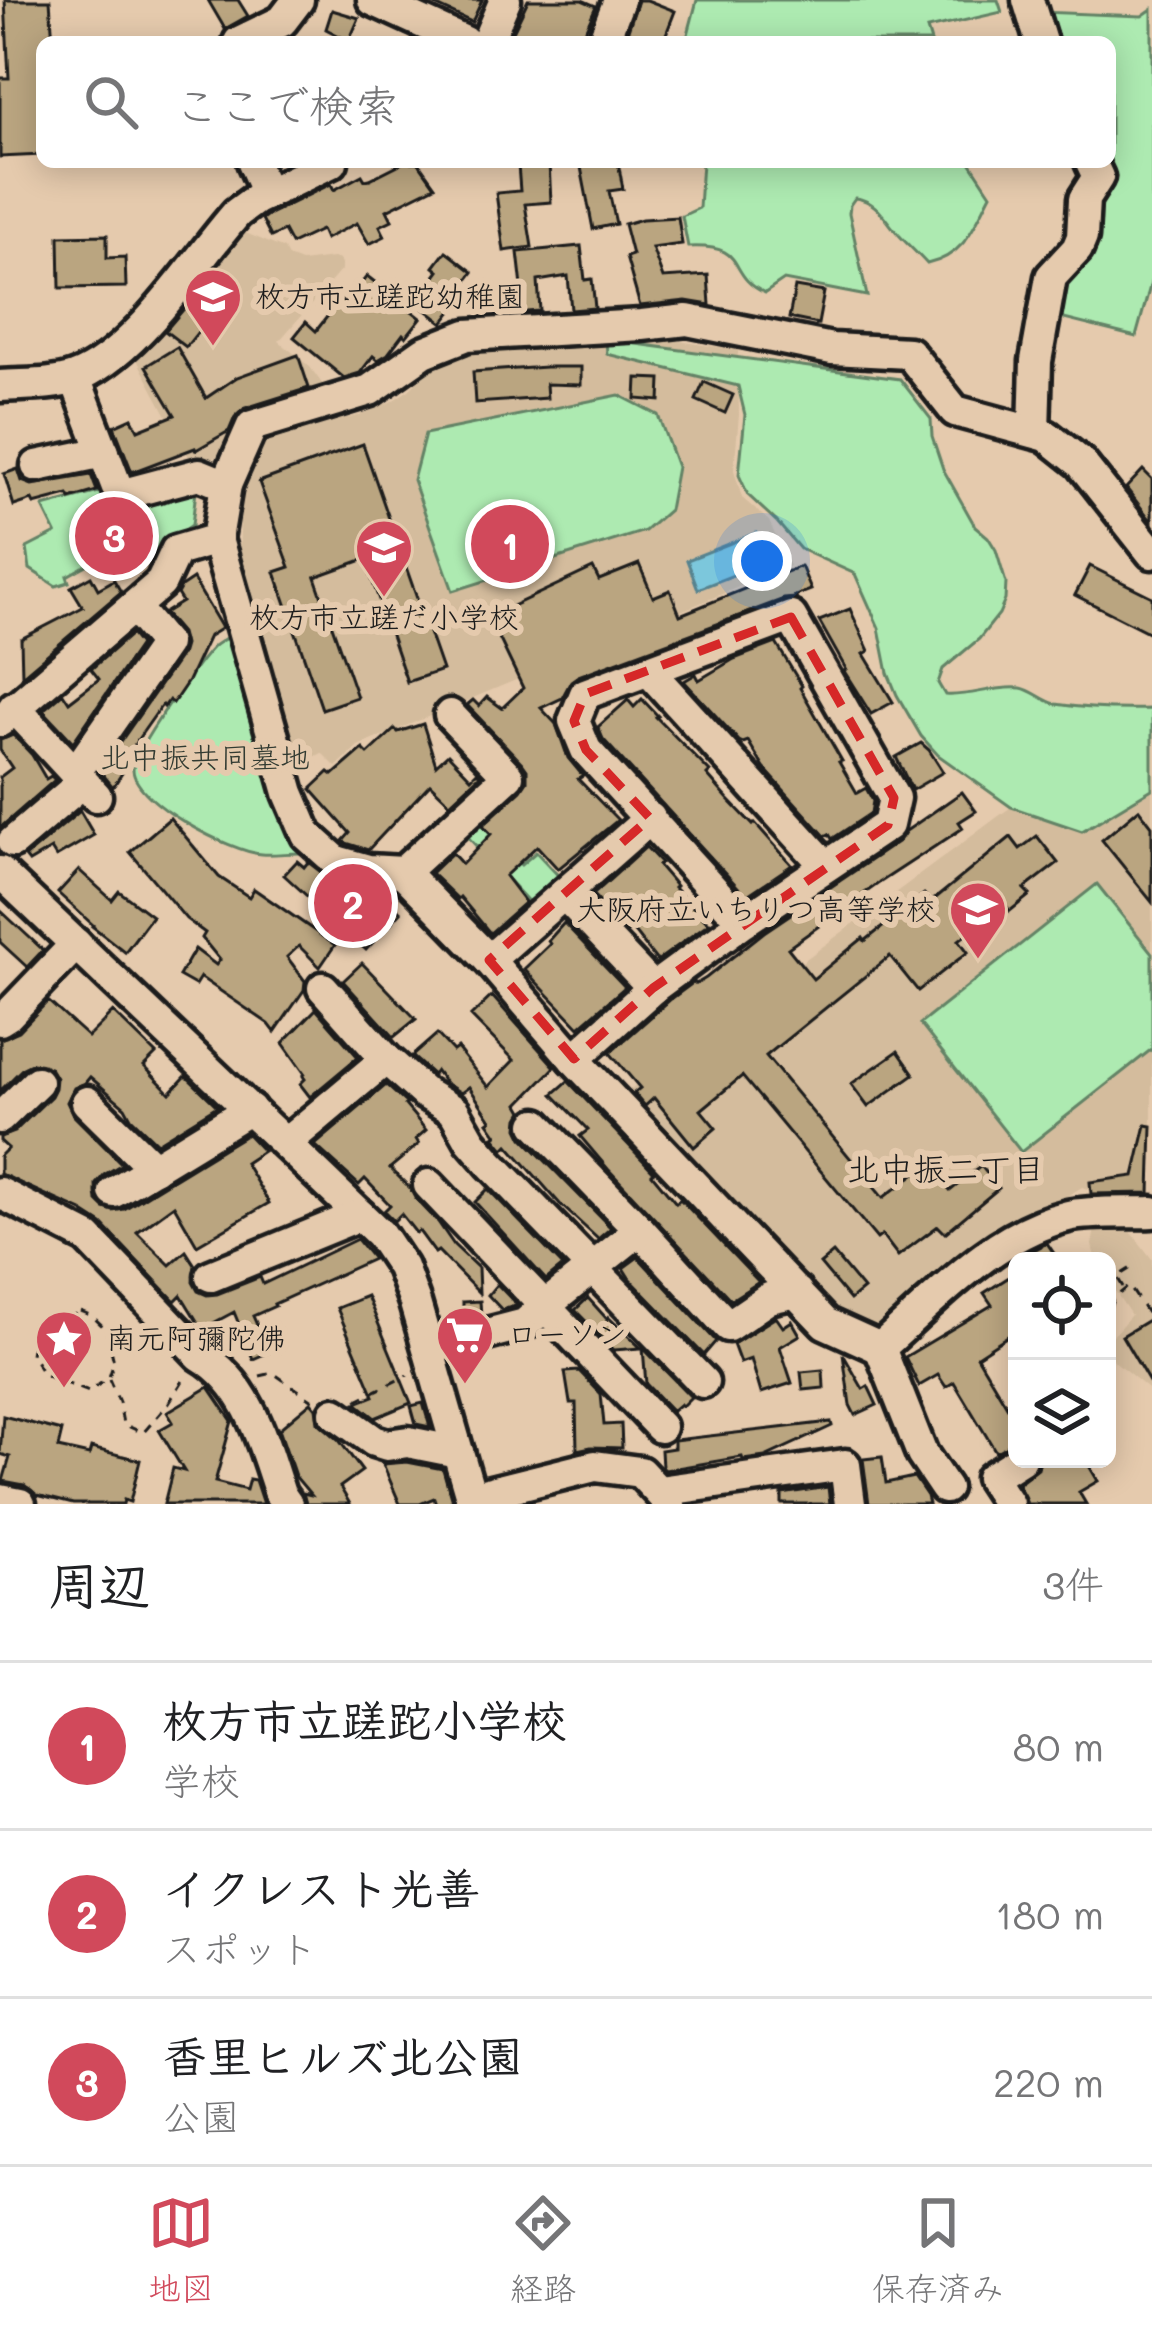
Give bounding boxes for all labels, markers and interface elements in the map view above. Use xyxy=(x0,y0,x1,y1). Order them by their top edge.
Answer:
search box xyxy=(36,36,1116,168)
icon: search xyxy=(78,69,144,135)
text: ここで検索 xyxy=(174,75,399,133)
school or university icon: 枚方市立蹉跎幼稚園 xyxy=(182,266,244,348)
place label: 枚方市立蹉跎幼稚園 xyxy=(255,275,525,315)
pin: 3 xyxy=(75,491,153,581)
pin: 1 xyxy=(471,499,549,589)
school or university icon: 枚方市立蹉だ小学校 xyxy=(353,517,415,599)
your location xyxy=(732,531,792,591)
place label: 枚方市立蹉だ小学校 xyxy=(249,596,519,636)
park label: 北中振共同墓地 xyxy=(100,736,310,776)
pin: 2 xyxy=(314,858,392,948)
school or university icon: 大阪府立いちりつ高等学校 xyxy=(947,879,1009,961)
place label: 大阪府立いちりつ高等学校 xyxy=(576,888,936,928)
district label: 北中振二丁目 xyxy=(847,1146,1045,1189)
map controls xyxy=(1008,1252,1116,1468)
button: locate xyxy=(1008,1252,1116,1360)
supermarket icon: ローソン xyxy=(434,1304,496,1386)
place icon: 南元阿彌陀佛 xyxy=(33,1308,95,1390)
place label: ローソン xyxy=(507,1313,627,1353)
place label: 南元阿彌陀佛 xyxy=(106,1317,286,1357)
button: layers xyxy=(1008,1360,1116,1468)
text: 周辺 xyxy=(48,1550,150,1617)
text: 3件 xyxy=(1042,1558,1104,1609)
text: 枚方市立蹉跎小学校 xyxy=(162,1690,567,1748)
text: 1 xyxy=(78,1720,96,1771)
text: 80 m xyxy=(1013,1720,1104,1771)
text: 学校 xyxy=(162,1754,240,1805)
text: イクレスト光善 xyxy=(162,1858,480,1916)
text: 2 xyxy=(76,1888,98,1939)
text: 180 m xyxy=(995,1888,1104,1939)
text: スポット xyxy=(162,1922,318,1973)
text: 香里ヒルズ北公園 xyxy=(162,2026,523,2084)
text: 3 xyxy=(75,2056,99,2107)
text: 220 m xyxy=(993,2056,1104,2107)
text: 公園 xyxy=(162,2090,240,2141)
tab: 地図 xyxy=(148,2190,214,2310)
tab: 経路 xyxy=(510,2190,576,2310)
tab: 保存済み xyxy=(872,2190,1004,2310)

